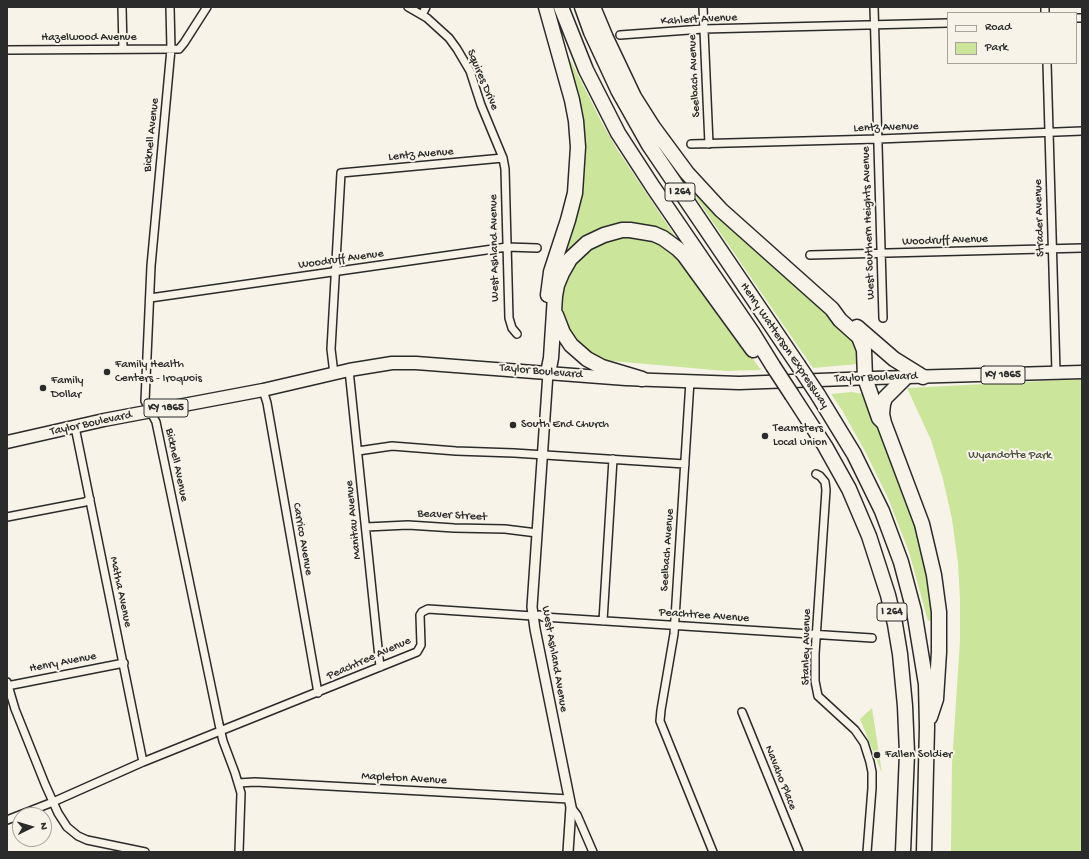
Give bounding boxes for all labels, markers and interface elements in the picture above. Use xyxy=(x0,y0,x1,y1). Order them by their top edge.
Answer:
street label: Kahlert Avenue xyxy=(660,11,738,29)
legend xyxy=(947,12,1077,64)
text: Road xyxy=(985,21,1011,35)
street label: Hazelwood Avenue xyxy=(41,31,137,45)
street label: Seelbach Avenue xyxy=(686,34,704,118)
text: Park xyxy=(985,41,1008,55)
street label: Squires Drive xyxy=(463,47,501,113)
street label: Bicknell Avenue xyxy=(141,97,163,173)
street label: Lentz Avenue xyxy=(853,120,919,136)
street label: Lentz Avenue xyxy=(388,145,454,165)
street label: West Southern Heights Avenue xyxy=(859,146,879,300)
street label: Strader Avenue xyxy=(1031,179,1049,257)
road number: I 264 xyxy=(665,183,695,201)
street label: West Ashland Avenue xyxy=(487,194,503,302)
street label: Woodruff Avenue xyxy=(902,232,988,250)
street label: Woodruff Avenue xyxy=(297,247,385,273)
street label: Henry Watterson Expressway xyxy=(736,280,832,412)
place label: Family Health Centers - Iroquois xyxy=(115,358,202,386)
street label: Taylor Boulevard xyxy=(499,361,583,383)
road number: KY 1865 xyxy=(981,366,1025,384)
marker: Family Health Centers - Iroquois xyxy=(102,367,112,377)
street label: Taylor Boulevard xyxy=(834,369,918,387)
place label: Family Dollar xyxy=(51,374,83,402)
marker: Family Dollar xyxy=(38,383,48,393)
road number: KY 1865 xyxy=(144,399,188,417)
street label: Taylor Boulevard xyxy=(49,408,133,440)
place label: South End Church xyxy=(521,418,609,432)
marker: South End Church xyxy=(508,420,518,430)
place label: Teamsters Local Union xyxy=(773,422,827,450)
street label: Bicknell Avenue xyxy=(161,427,191,503)
marker: Teamsters Local Union xyxy=(760,431,770,441)
park label: Wyandotte Park xyxy=(968,449,1052,463)
street label: Manitau Avenue xyxy=(343,480,365,560)
street label: Carrico Avenue xyxy=(289,502,315,576)
street label: Beaver Street xyxy=(417,507,487,525)
street label: Seelbach Avenue xyxy=(658,508,678,592)
street label: Matha Avenue xyxy=(105,555,135,629)
road number: I 264 xyxy=(877,603,907,621)
street label: West Ashland Avenue xyxy=(538,605,570,713)
street label: Peachtree Avenue xyxy=(658,606,750,626)
street label: Stanley Avenue xyxy=(799,609,815,685)
street label: Peachtree Avenue xyxy=(325,634,413,684)
street label: Henry Avenue xyxy=(28,649,98,677)
street label: Navaho Place xyxy=(761,744,799,812)
place label: Fallen Soldier xyxy=(885,748,952,762)
marker: Fallen Soldier xyxy=(872,750,882,760)
street label: Mapleton Avenue xyxy=(361,770,447,788)
north arrow xyxy=(12,807,52,847)
text: N xyxy=(37,822,49,830)

